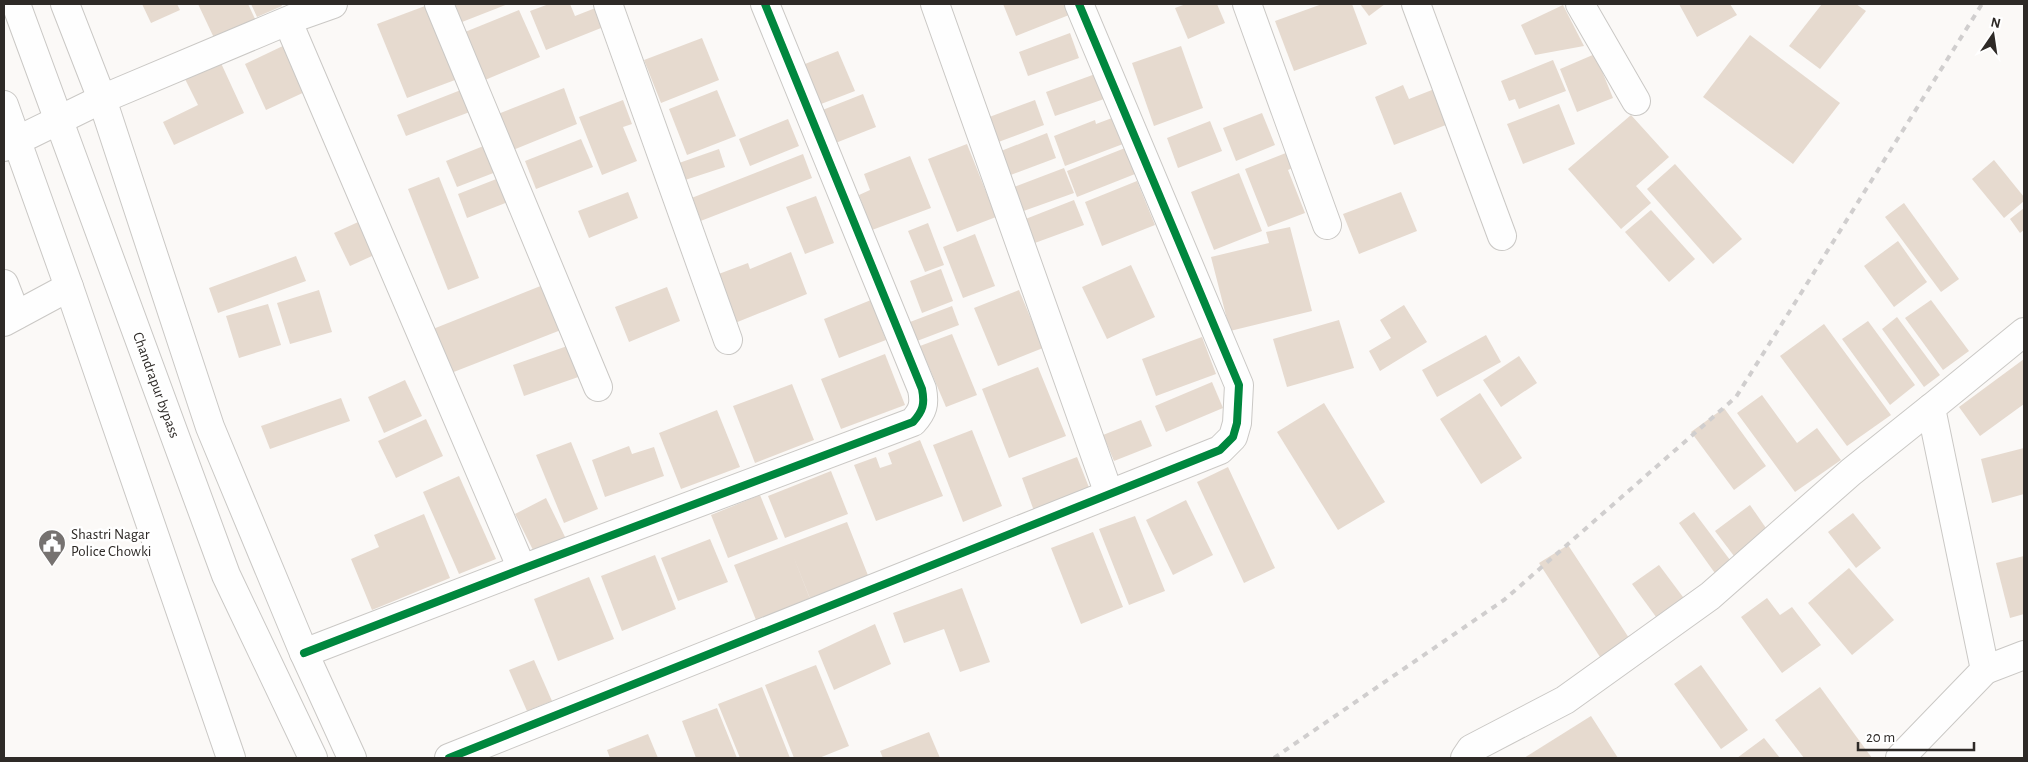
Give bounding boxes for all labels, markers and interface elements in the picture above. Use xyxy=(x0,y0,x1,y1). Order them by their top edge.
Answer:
north arrow xyxy=(1968,10,2018,60)
text: N xyxy=(1989,15,2002,31)
street label: Chandrapur bypass xyxy=(130,330,182,440)
place label: Shastri Nagar Police Chowki xyxy=(71,527,151,559)
public building icon: Shastri Nagar Police Chowki xyxy=(37,528,67,567)
scale bar xyxy=(1858,720,1974,752)
text: 20 m xyxy=(1866,730,1895,745)

